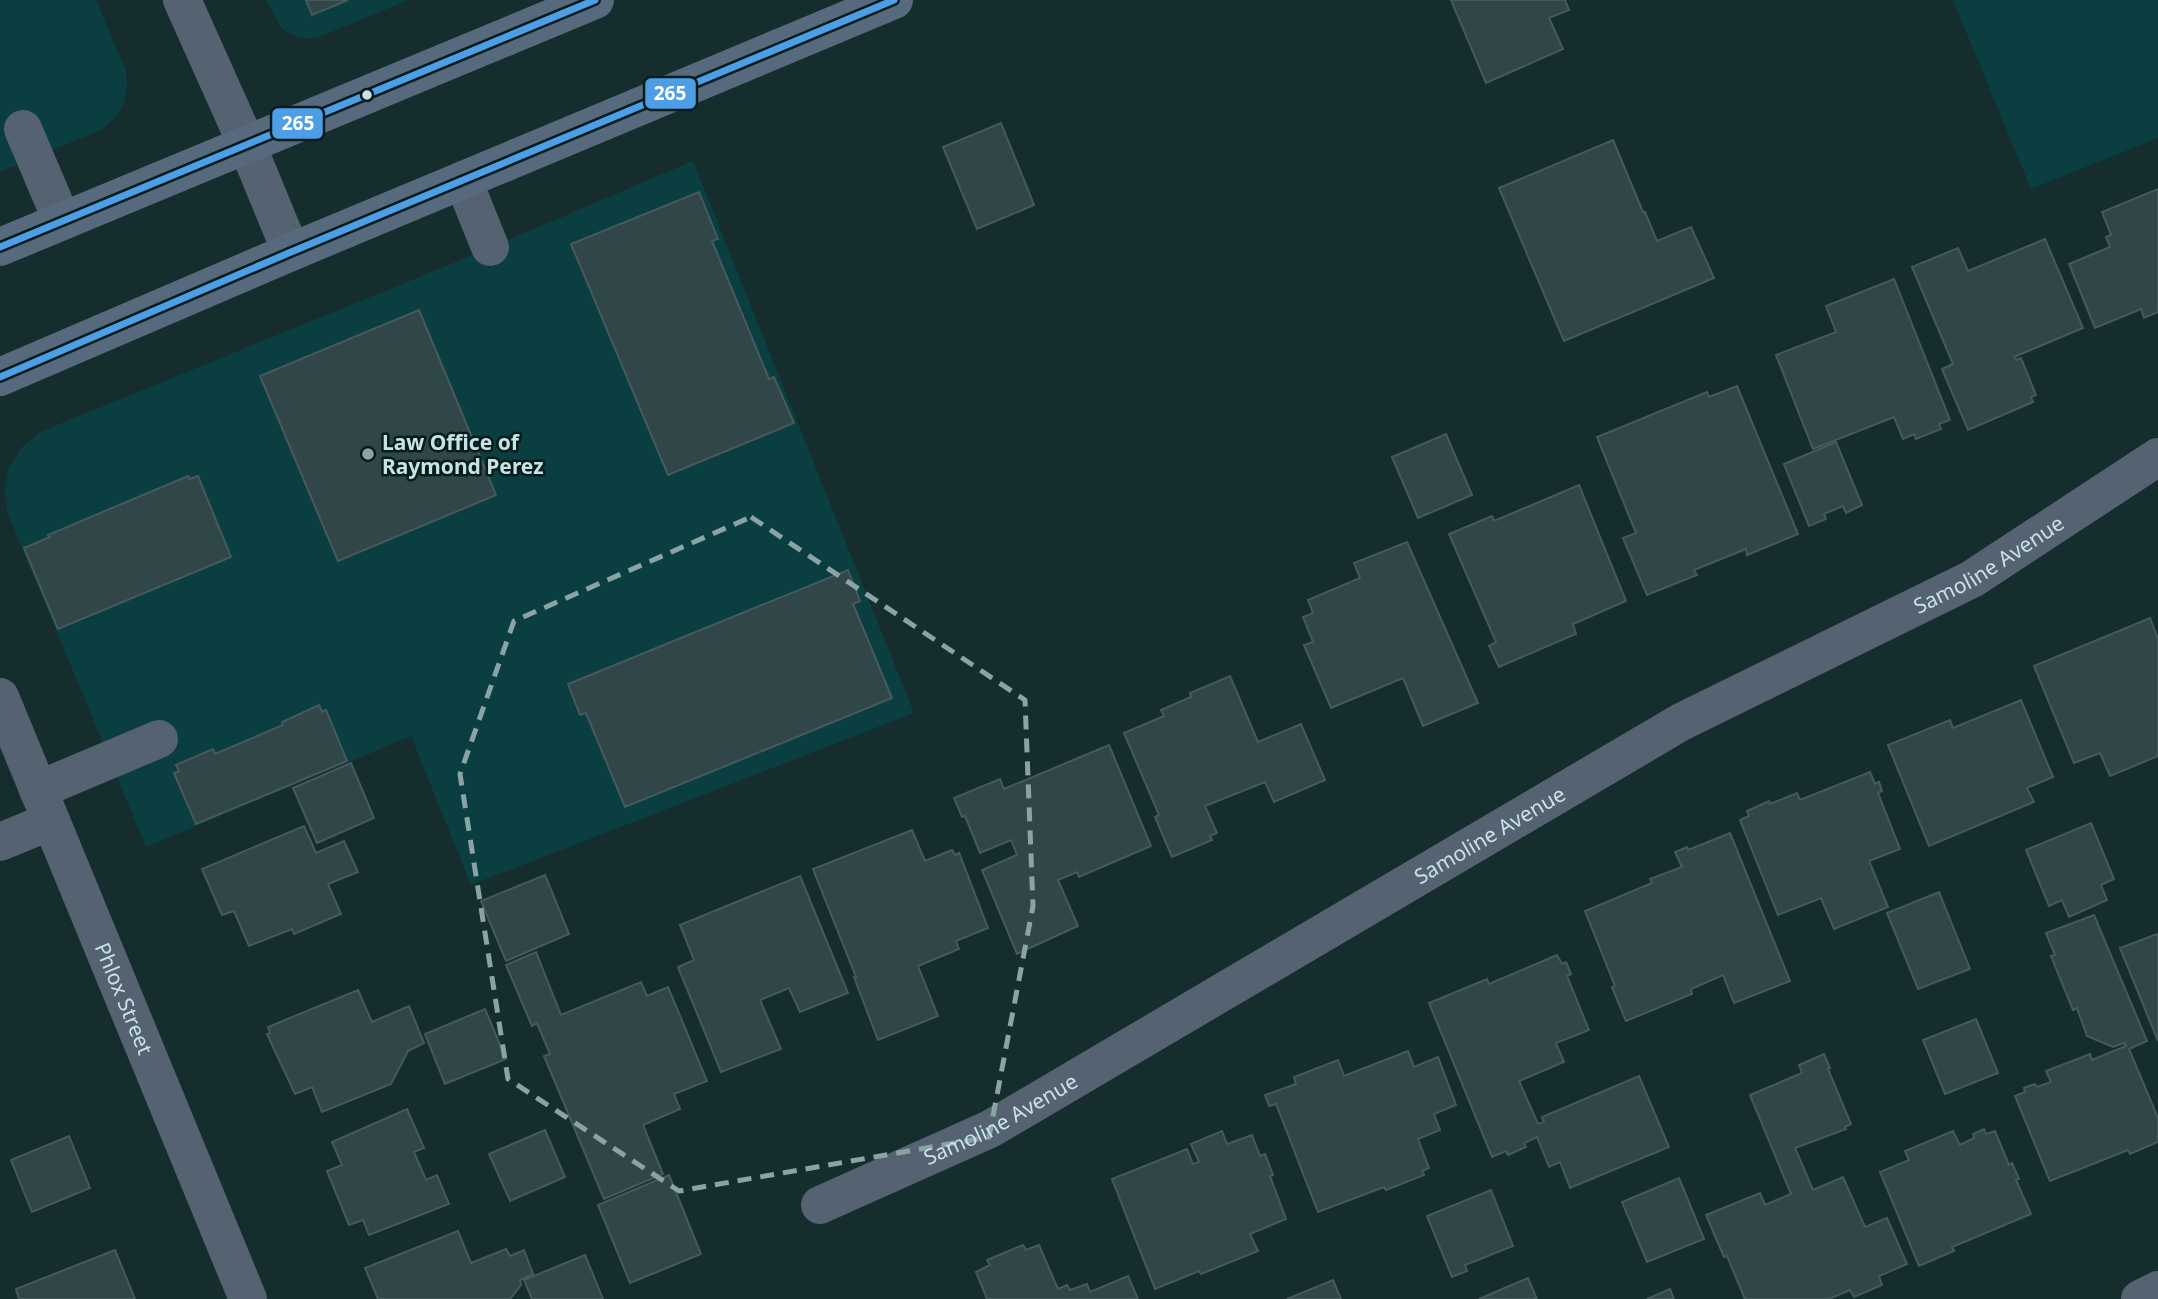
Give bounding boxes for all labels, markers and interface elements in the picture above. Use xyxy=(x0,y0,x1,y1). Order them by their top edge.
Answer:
line badge: 265 xyxy=(644,77,697,110)
text: 265 xyxy=(654,80,686,106)
unlabelled marker xyxy=(360,88,374,102)
line badge: 265 xyxy=(271,107,324,140)
text: 265 xyxy=(282,110,314,136)
place label: Law Office of Raymond Perez xyxy=(382,428,544,480)
marker: Law Office of Raymond Perez xyxy=(360,446,376,462)
street label: Samoline Avenue xyxy=(1909,509,2069,620)
street label: Samoline Avenue xyxy=(1409,779,1570,890)
street label: Phlox Street xyxy=(89,938,160,1059)
street label: Samoline Avenue xyxy=(919,1067,1082,1171)

